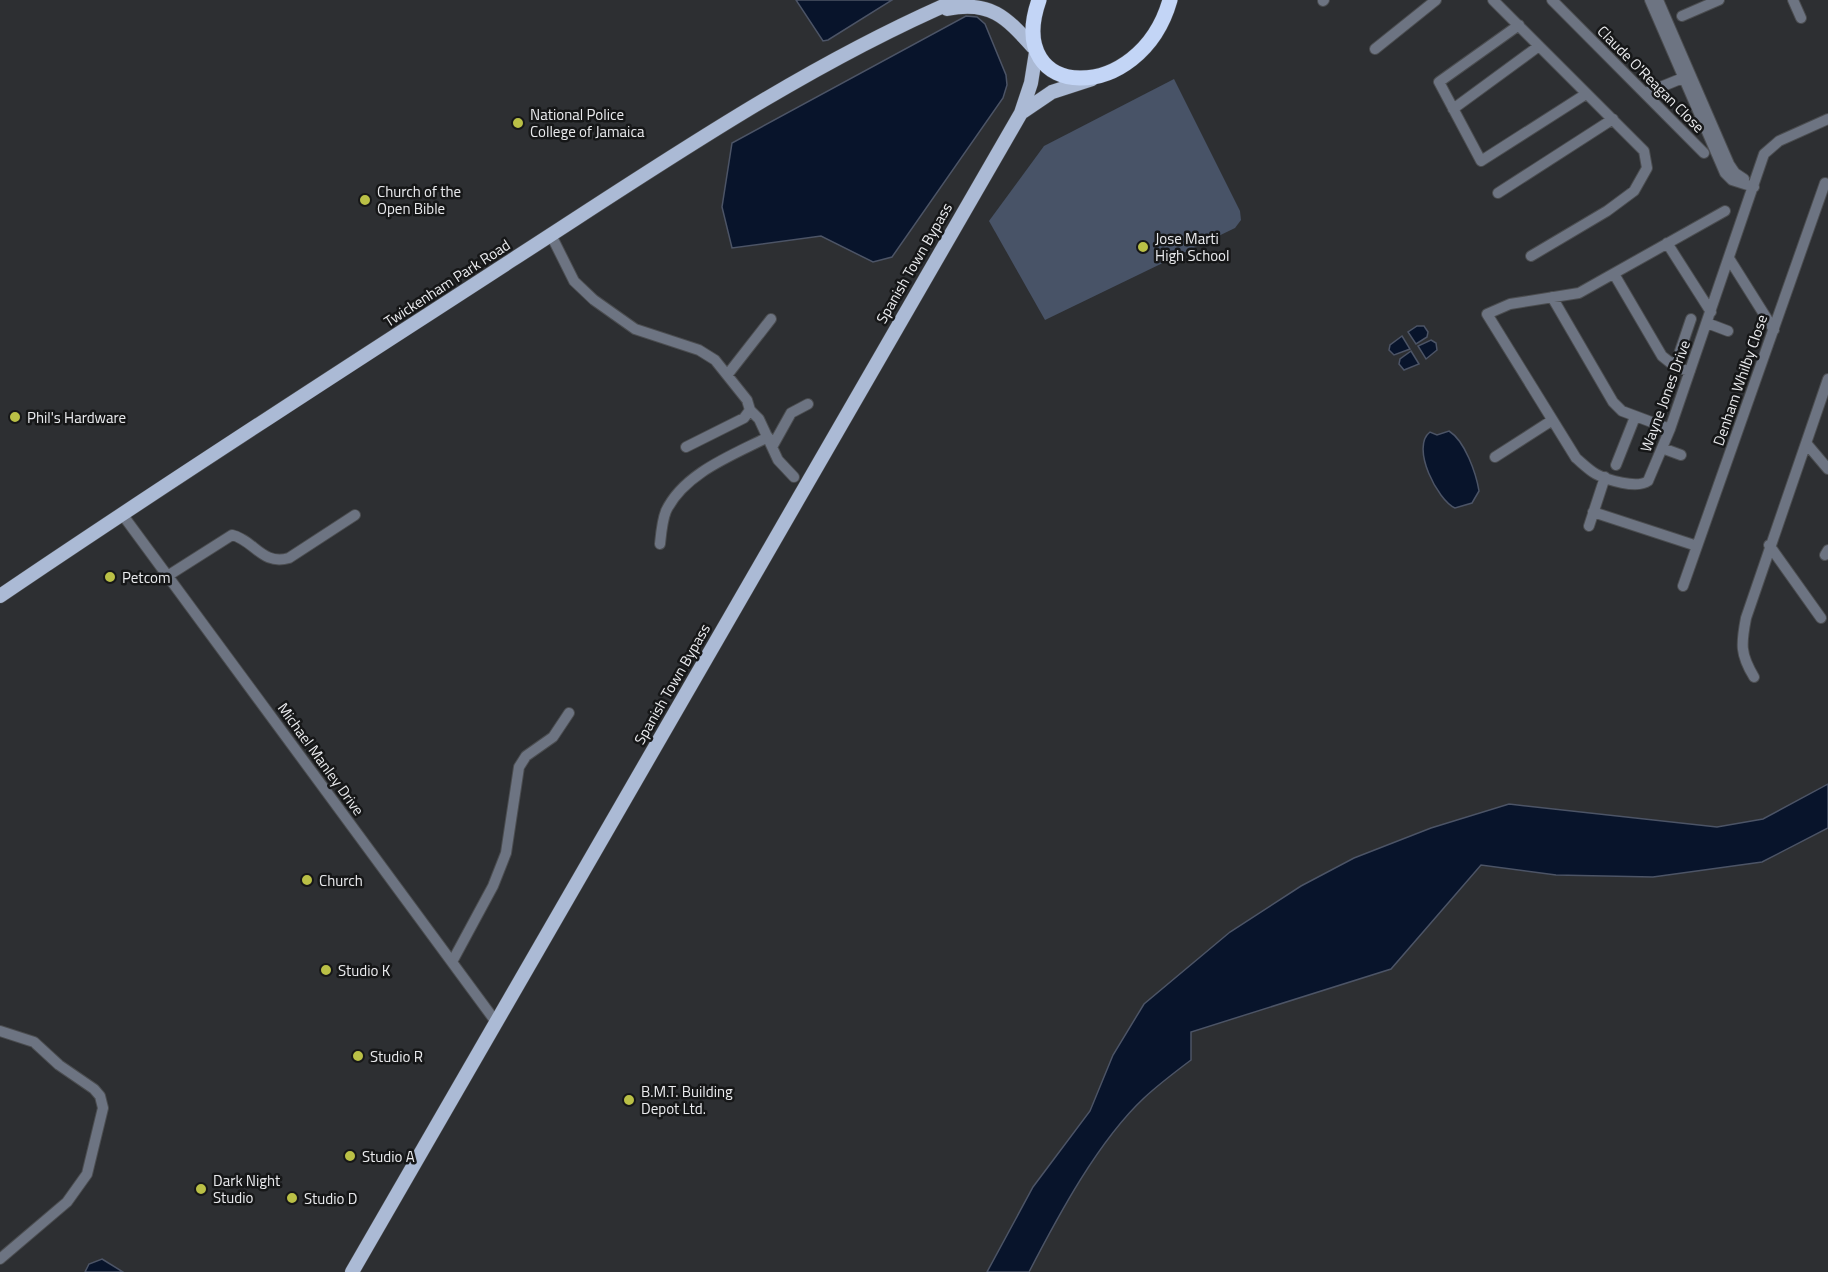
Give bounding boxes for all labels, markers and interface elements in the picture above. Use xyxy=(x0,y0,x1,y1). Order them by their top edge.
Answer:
street label: Claude O'Reagan Close xyxy=(1592,20,1710,138)
place label: National Police College of Jamaica xyxy=(530,103,645,143)
marker: National Police College of Jamaica xyxy=(511,116,525,130)
place label: Church of the Open Bible xyxy=(377,180,461,220)
marker: Church of the Open Bible xyxy=(358,193,372,207)
street label: Spanish Town Bypass xyxy=(870,198,958,328)
place label: Jose Marti High School xyxy=(1155,227,1230,267)
street label: Twickenham Park Road xyxy=(379,233,515,333)
marker: Jose Marti High School xyxy=(1136,240,1150,254)
street label: Denham Whilby Close xyxy=(1707,311,1773,449)
street label: Wayne Jones Drive xyxy=(1634,337,1696,455)
place label: Phil's Hardware xyxy=(27,406,126,429)
marker: Phil's Hardware xyxy=(8,410,22,424)
place label: Petcom xyxy=(122,566,171,589)
marker: Petcom xyxy=(103,570,117,584)
street label: Spanish Town Bypass xyxy=(628,619,716,749)
street label: Michael Manley Drive xyxy=(272,698,370,820)
place label: Church xyxy=(319,869,363,892)
marker: Church xyxy=(300,873,314,887)
place label: Studio K xyxy=(338,959,391,982)
marker: Studio K xyxy=(319,963,333,977)
place label: Studio R xyxy=(370,1045,423,1068)
marker: Studio R xyxy=(351,1049,365,1063)
place label: B.M.T. Building Depot Ltd. xyxy=(641,1080,733,1120)
marker: B.M.T. Building Depot Ltd. xyxy=(622,1093,636,1107)
place label: Studio A xyxy=(362,1145,415,1168)
marker: Studio A xyxy=(343,1149,357,1163)
place label: Dark Night Studio xyxy=(213,1169,281,1209)
marker: Dark Night Studio xyxy=(194,1182,208,1196)
place label: Studio D xyxy=(304,1187,357,1210)
marker: Studio D xyxy=(285,1191,299,1205)

